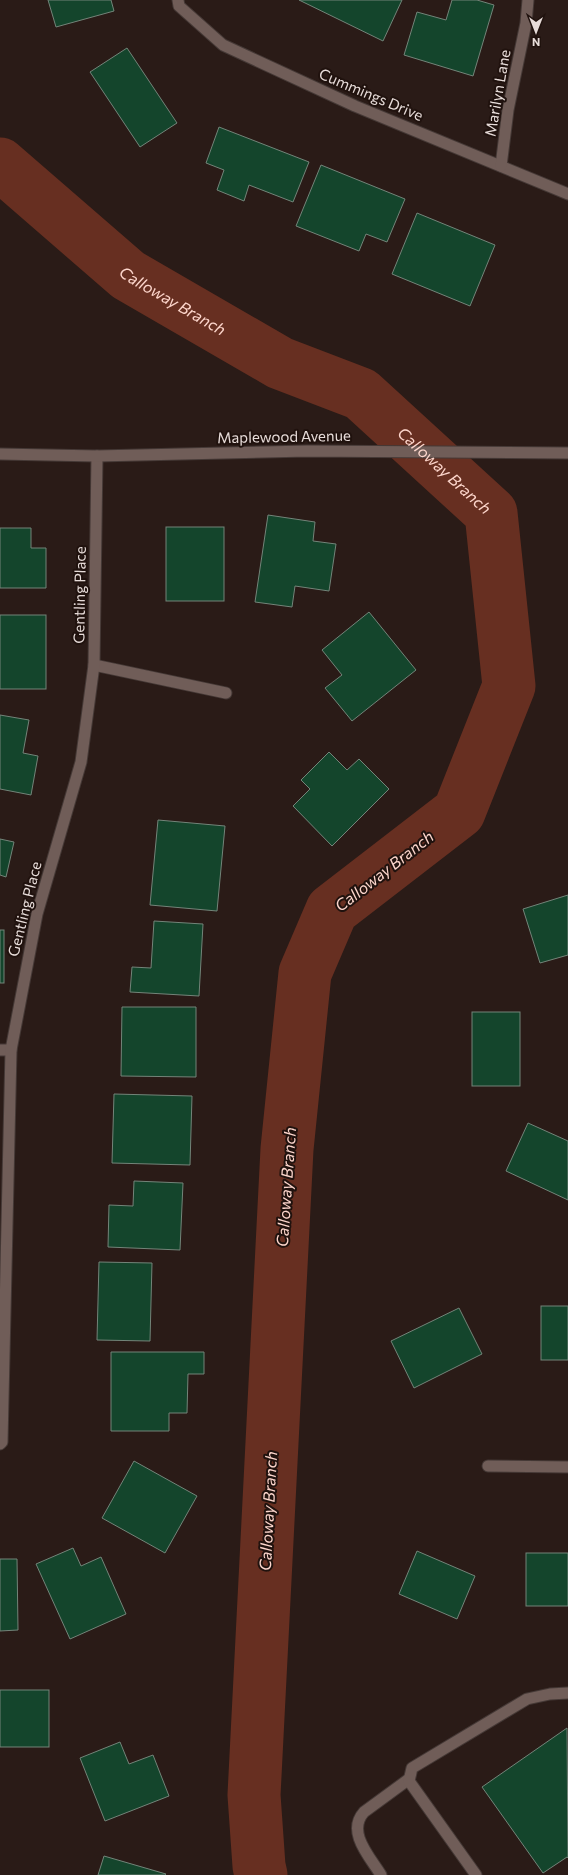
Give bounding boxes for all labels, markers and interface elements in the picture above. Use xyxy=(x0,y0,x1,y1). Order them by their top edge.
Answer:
north arrow xyxy=(516,12,556,52)
text: N xyxy=(532,36,540,49)
street label: Marilyn Lane xyxy=(481,48,514,138)
street label: Cummings Drive xyxy=(317,64,426,124)
water label: Calloway Branch xyxy=(116,262,230,339)
water label: Calloway Branch xyxy=(394,423,495,518)
street label: Maplewood Avenue xyxy=(217,426,351,446)
street label: Gentling Place xyxy=(69,546,89,644)
water label: Calloway Branch xyxy=(331,826,437,915)
street label: Gentling Place xyxy=(4,859,45,958)
water label: Calloway Branch xyxy=(272,1127,299,1247)
water label: Calloway Branch xyxy=(255,1451,280,1571)

